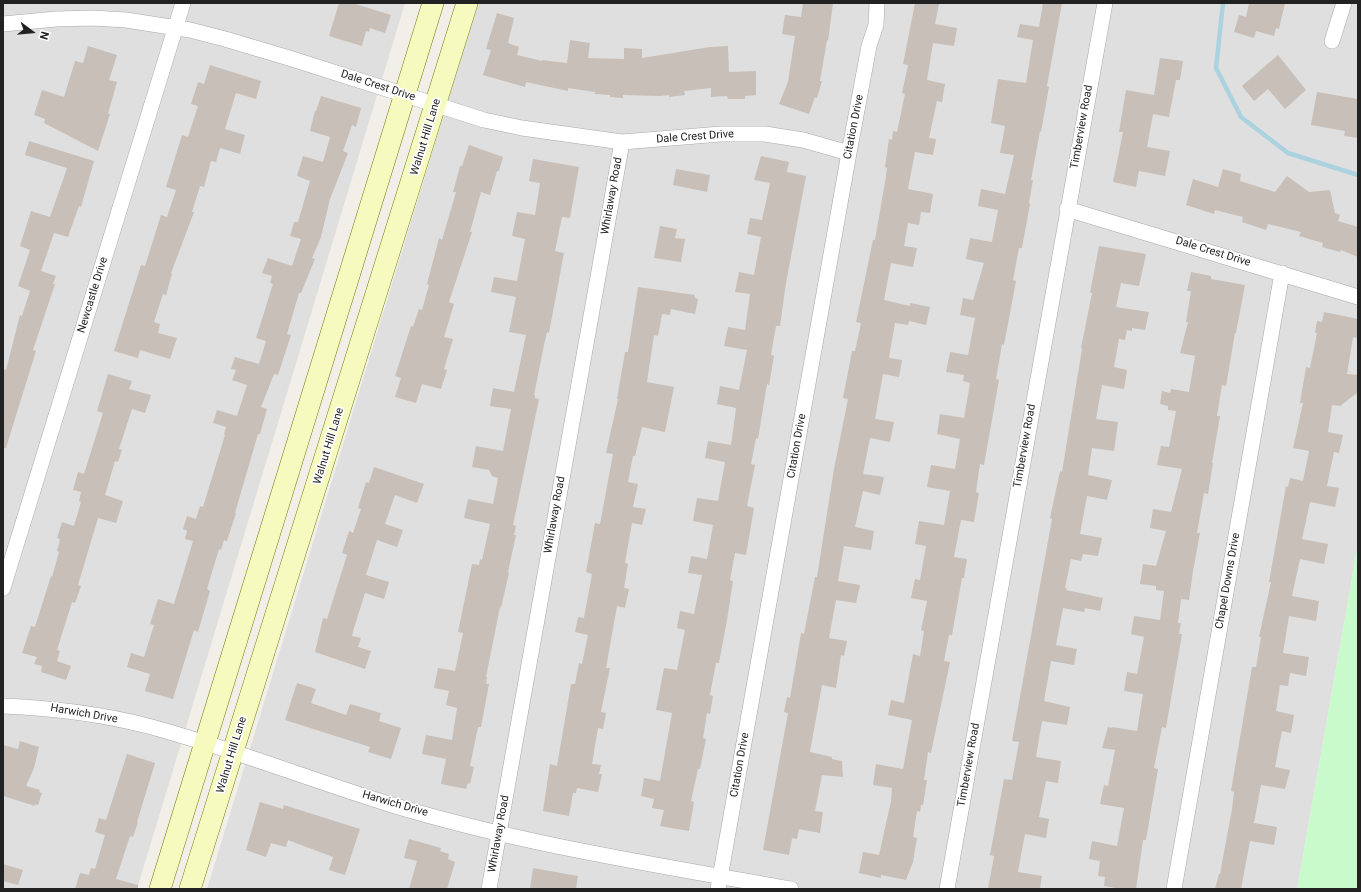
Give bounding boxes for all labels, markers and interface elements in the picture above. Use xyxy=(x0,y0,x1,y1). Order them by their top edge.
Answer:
north arrow xyxy=(12,12,52,52)
text: N xyxy=(37,30,51,41)
street label: Dale Crest Drive xyxy=(339,68,417,104)
street label: Timberview Road xyxy=(1068,84,1096,170)
street label: Citation Drive xyxy=(841,94,867,160)
street label: Walnut Hill Lane xyxy=(408,97,444,177)
street label: Dale Crest Drive xyxy=(656,128,734,146)
street label: Whirlaway Road xyxy=(599,156,625,236)
street label: Dale Crest Drive xyxy=(1174,234,1252,270)
street label: Newcastle Drive xyxy=(75,255,111,335)
street label: Timberview Road xyxy=(1011,403,1039,489)
street label: Walnut Hill Lane xyxy=(311,406,347,486)
street label: Citation Drive xyxy=(785,413,809,479)
street label: Whirlaway Road xyxy=(542,475,568,555)
street label: Chapel Downs Drive xyxy=(1213,532,1243,630)
street label: Harwich Drive xyxy=(49,702,119,726)
street label: Walnut Hill Lane xyxy=(214,715,250,795)
street label: Timberview Road xyxy=(955,722,983,808)
street label: Citation Drive xyxy=(728,732,752,798)
street label: Harwich Drive xyxy=(361,788,429,820)
street label: Whirlaway Road xyxy=(486,794,512,874)

